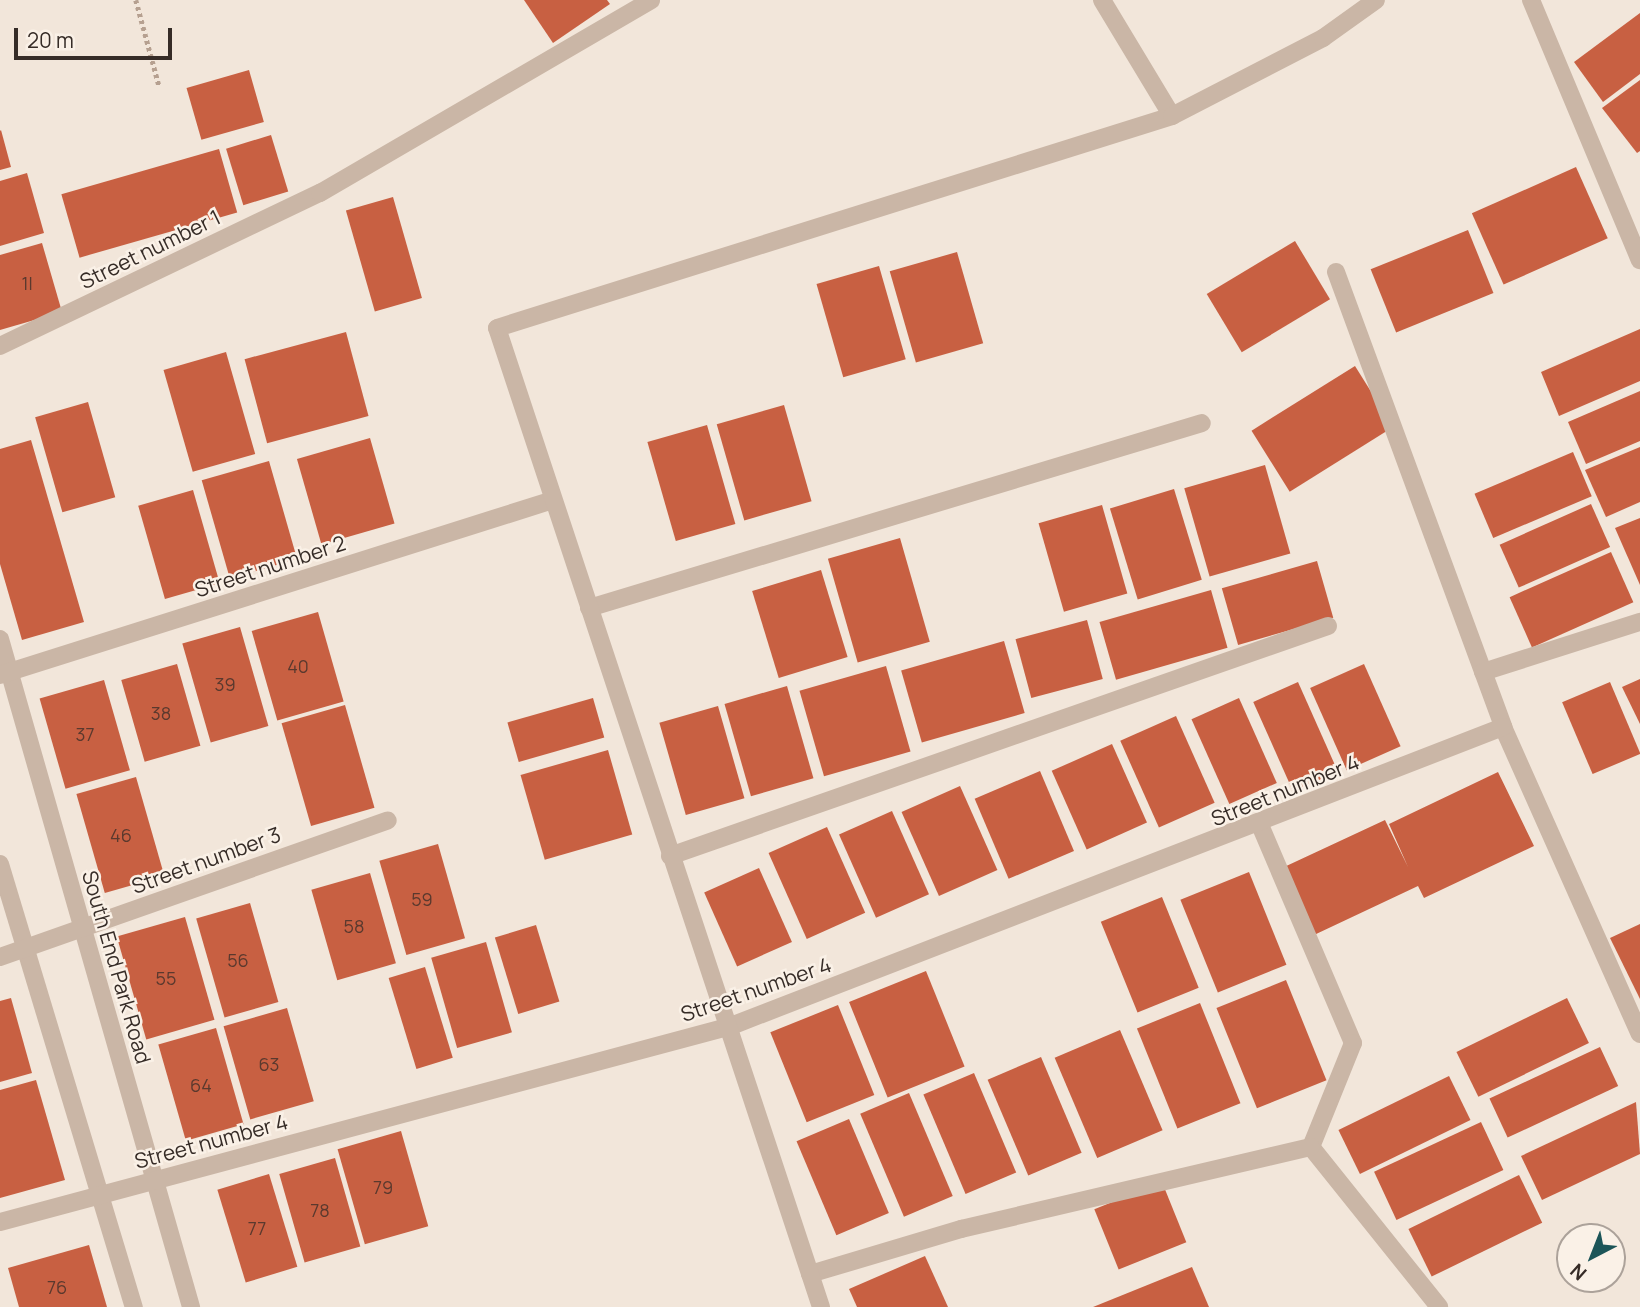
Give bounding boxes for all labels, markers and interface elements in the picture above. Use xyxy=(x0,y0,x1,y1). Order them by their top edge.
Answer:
scale bar xyxy=(18,14,175,58)
text: 20 m xyxy=(27,26,74,54)
street label: Street number 1 xyxy=(76,204,224,294)
house number: 1I xyxy=(21,272,33,294)
street label: Street number 2 xyxy=(191,530,349,602)
house number: 40 xyxy=(287,655,309,677)
house number: 39 xyxy=(214,673,236,695)
house number: 38 xyxy=(151,702,171,724)
house number: 37 xyxy=(76,723,94,745)
street label: Street number 4 xyxy=(1207,749,1363,831)
street label: Street number 3 xyxy=(128,821,284,899)
house number: 46 xyxy=(110,824,132,846)
street label: South End Park Road xyxy=(77,868,157,1066)
house number: 59 xyxy=(411,888,433,910)
house number: 58 xyxy=(344,915,364,937)
house number: 56 xyxy=(227,949,249,971)
street label: Street number 4 xyxy=(677,951,835,1027)
house number: 55 xyxy=(156,967,176,989)
house number: 63 xyxy=(258,1053,280,1075)
house number: 64 xyxy=(190,1074,212,1096)
street label: Street number 4 xyxy=(132,1108,290,1174)
house number: 79 xyxy=(373,1176,393,1198)
house number: 78 xyxy=(310,1199,330,1221)
house number: 77 xyxy=(248,1217,266,1239)
north arrow xyxy=(1556,1223,1626,1293)
text: N xyxy=(1565,1258,1592,1286)
house number: 76 xyxy=(47,1276,67,1298)

